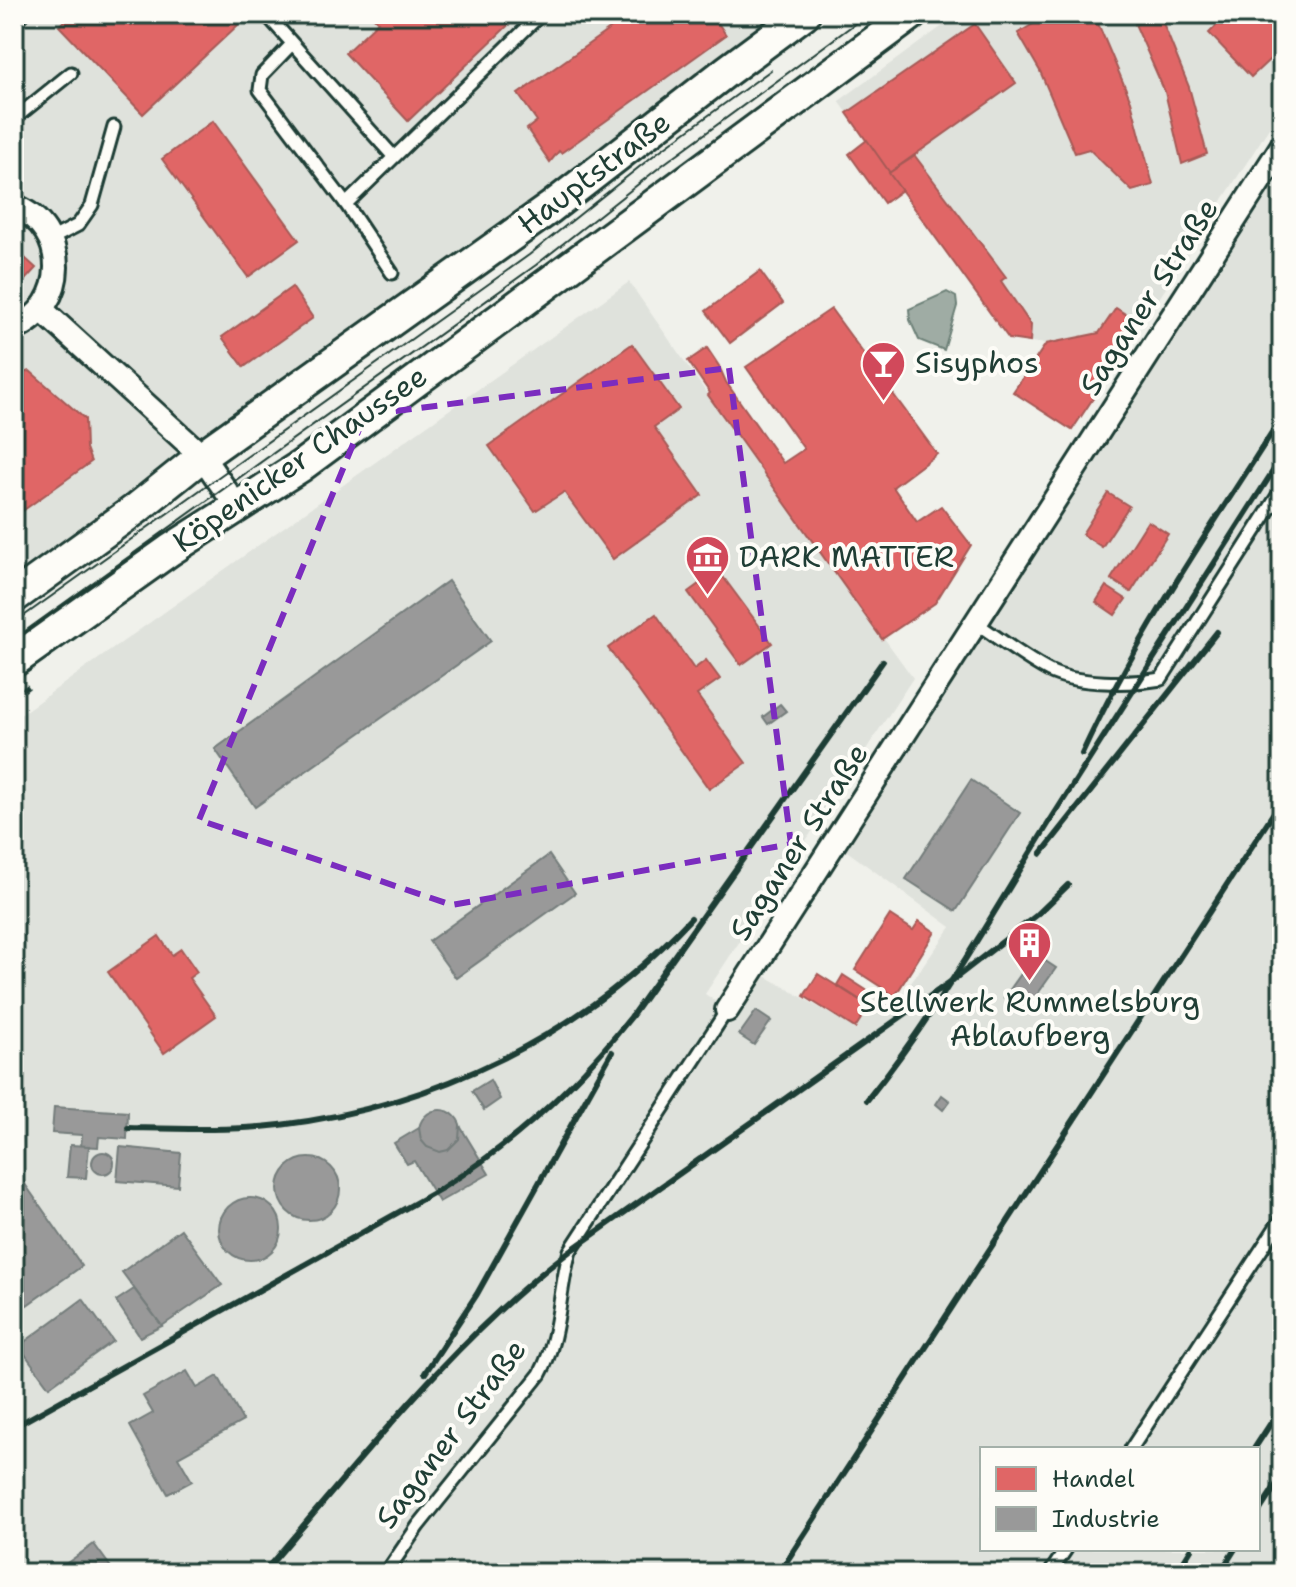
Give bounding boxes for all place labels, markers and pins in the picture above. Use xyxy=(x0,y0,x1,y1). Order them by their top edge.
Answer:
bar icon: Sisyphos xyxy=(860,339,908,402)
place label: Sisyphos xyxy=(915,342,1039,383)
museum icon: DARK MATTER xyxy=(684,533,732,596)
place label: DARK MATTER xyxy=(739,536,954,577)
building icon: Stellwerk Rummelsburg Ablaufberg xyxy=(1006,920,1054,983)
place label: Stellwerk Rummelsburg Ablaufberg xyxy=(860,981,1200,1056)

